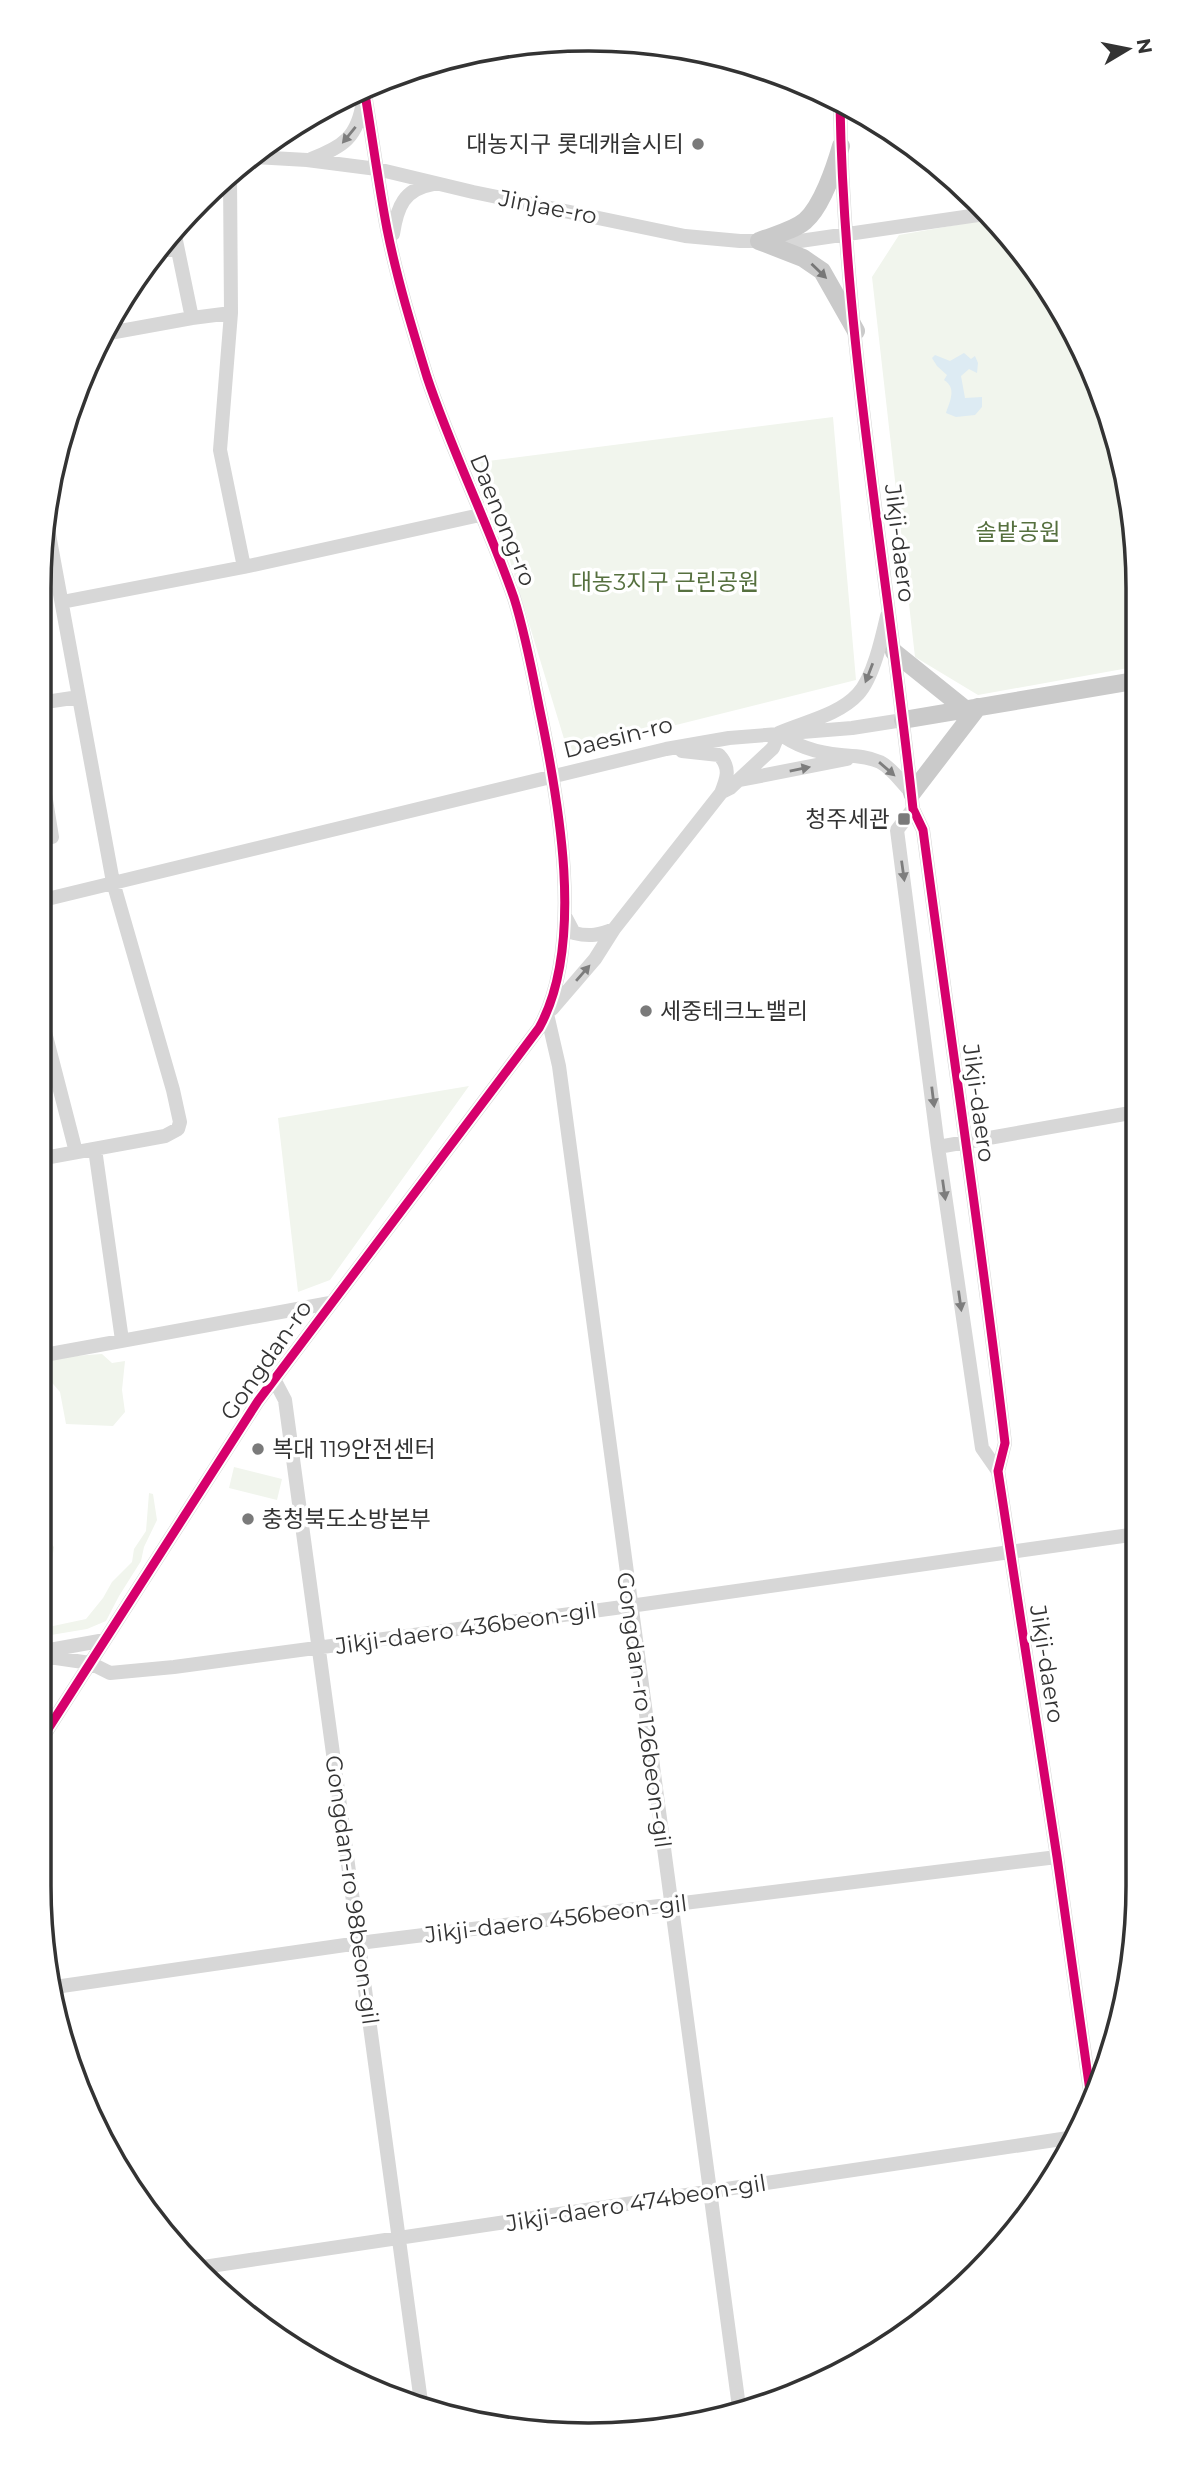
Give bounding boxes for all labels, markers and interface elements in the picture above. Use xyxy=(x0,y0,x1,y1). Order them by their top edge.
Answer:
north arrow xyxy=(1093,14,1163,84)
text: N xyxy=(1132,37,1157,56)
one-way arrow xyxy=(342,126,357,144)
place label: 대농지구 롯데캐슬시티 xyxy=(466,130,684,158)
marker: 대농지구 롯데캐슬시티 xyxy=(690,136,706,152)
street label: Jinjae-ro xyxy=(496,184,599,230)
one-way arrow xyxy=(810,262,827,278)
street label: Daenong-ro xyxy=(464,450,542,590)
street label: Jikji-daero xyxy=(879,481,921,604)
park label: 솔밭공원 xyxy=(976,518,1060,546)
park label: 대농3지구 근린공원 xyxy=(571,568,759,596)
one-way arrow xyxy=(863,662,874,683)
street label: Daesin-ro xyxy=(560,710,676,764)
one-way arrow xyxy=(878,761,896,777)
one-way arrow xyxy=(789,763,811,774)
place label: 청주세관 xyxy=(805,805,890,833)
marker: 청주세관 xyxy=(896,811,912,827)
one-way arrow xyxy=(897,860,908,882)
one-way arrow xyxy=(575,965,590,982)
place label: 세중테크노밸리 xyxy=(660,997,808,1025)
marker: 세중테크노밸리 xyxy=(638,1003,654,1019)
street label: Jikji-daero xyxy=(957,1041,1001,1164)
one-way arrow xyxy=(927,1086,938,1108)
one-way arrow xyxy=(939,1179,950,1201)
one-way arrow xyxy=(955,1290,966,1312)
street label: Gongdan-ro xyxy=(214,1294,318,1426)
place label: 복대 119안전센터 xyxy=(272,1435,436,1463)
marker: 복대 119안전센터 xyxy=(250,1441,266,1457)
place label: 충청북도소방본부 xyxy=(262,1505,431,1533)
marker: 충청북도소방본부 xyxy=(240,1511,256,1527)
street label: Gongdan-ro 126beon-gil xyxy=(611,1570,677,1850)
street label: Jikji-daero 436beon-gil xyxy=(333,1596,598,1660)
street label: Jikji-daero xyxy=(1024,1602,1070,1725)
street label: Gongdan-ro 98beon-gil xyxy=(319,1754,385,2026)
street label: Jikji-daero 456beon-gil xyxy=(422,1889,689,1949)
street label: Jikji-daero 474beon-gil xyxy=(503,2169,768,2238)

